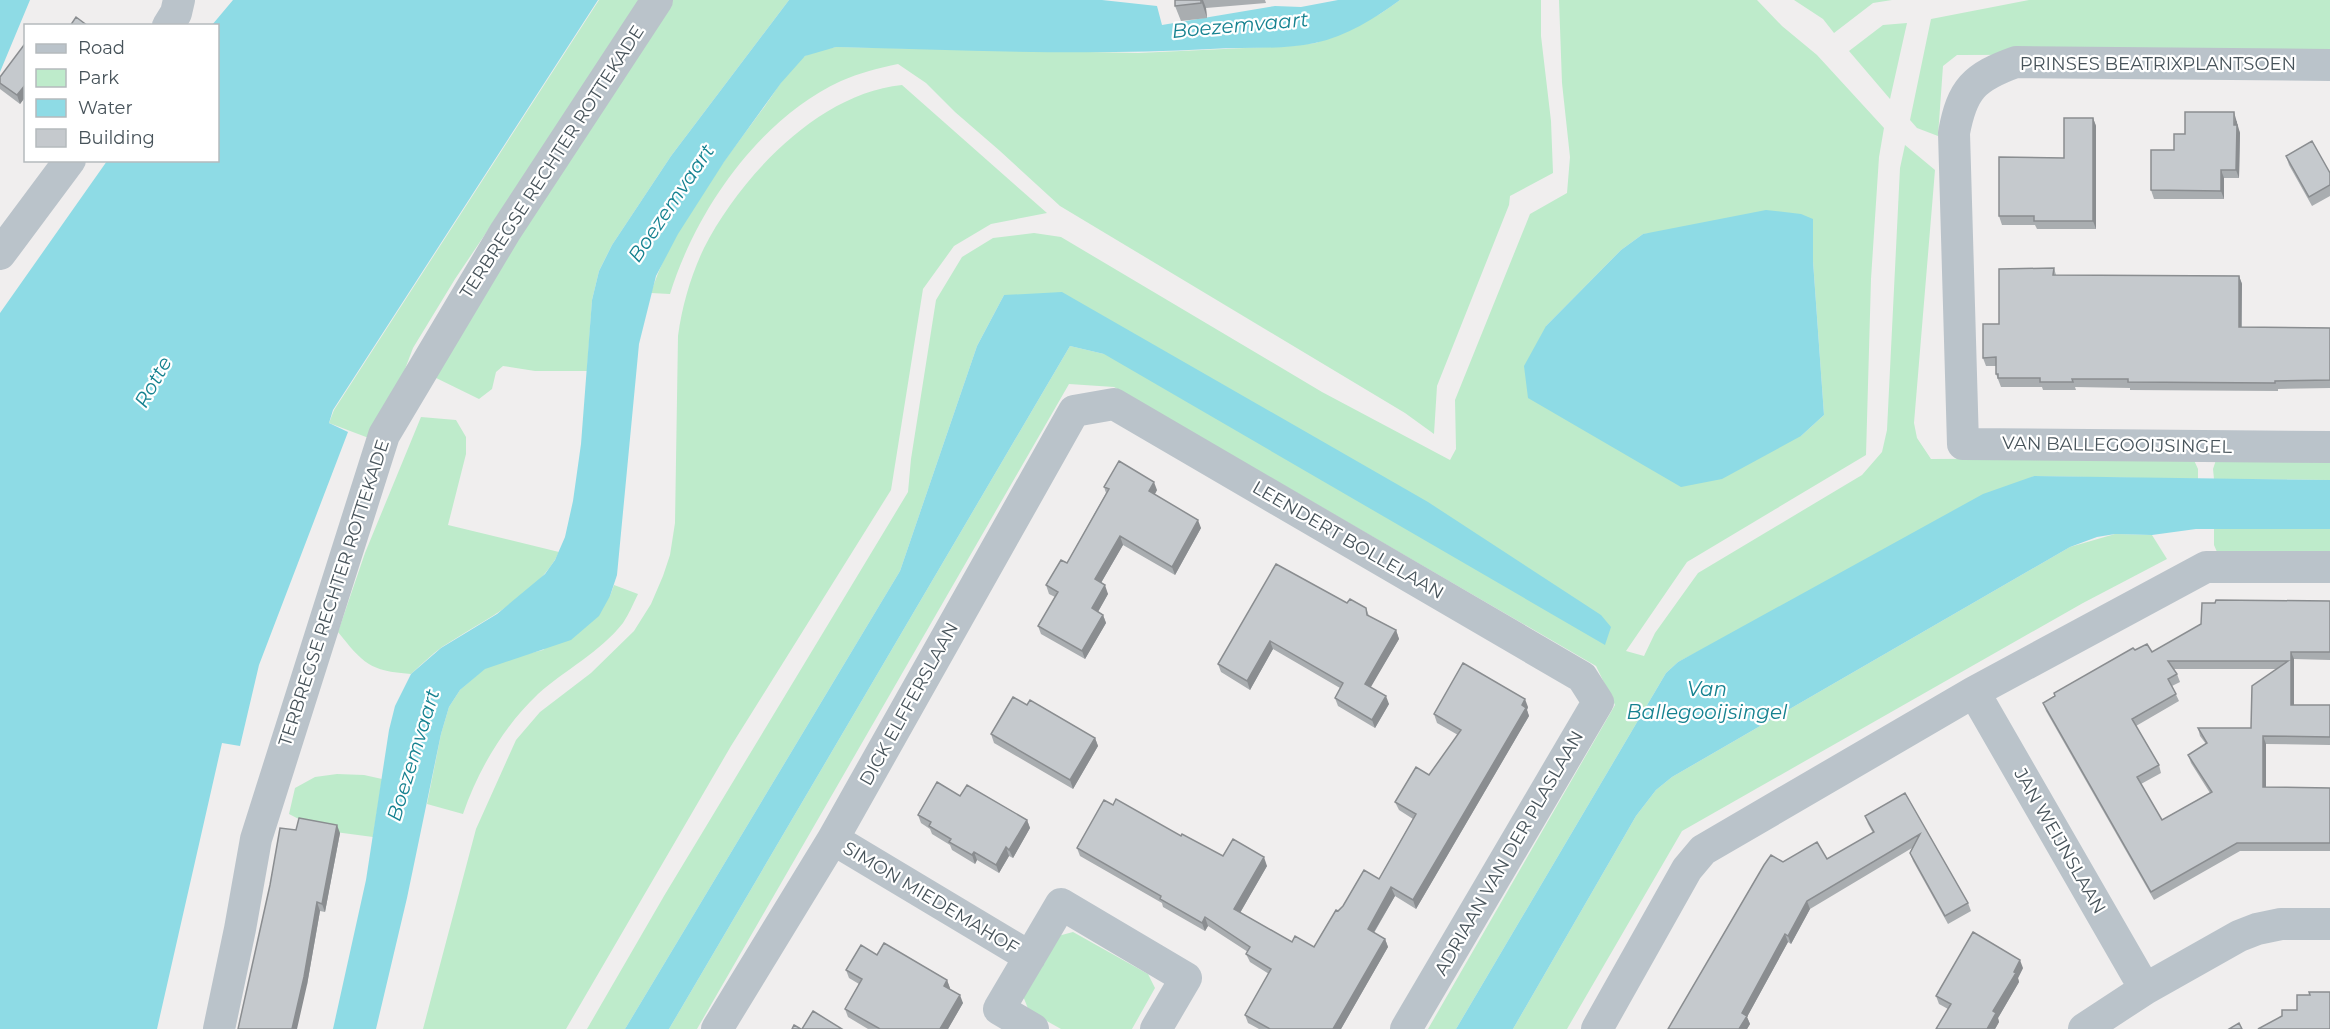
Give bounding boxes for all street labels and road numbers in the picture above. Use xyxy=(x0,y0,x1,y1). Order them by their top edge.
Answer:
street label: TERBREGSE RECHTER ROTTEKADE xyxy=(455,21,649,303)
street label: PRINSES BEATRIXPLANTSOEN xyxy=(2020,53,2296,75)
street label: VAN BALLEGOOIJSINGEL xyxy=(2002,432,2233,458)
street label: TERBREGSE RECHTER ROTTEKADE xyxy=(274,437,394,749)
street label: LEENDERT BOLLELAAN xyxy=(1248,476,1448,604)
street label: DICK ELFFERSLAAN xyxy=(855,618,963,790)
street label: ADRIAAN VAN DER PLASLAAN xyxy=(1430,727,1588,979)
street label: JAN WEIJNSLAAN xyxy=(2009,764,2111,918)
street label: SIMON MIEDEMAHOF xyxy=(839,837,1023,959)

